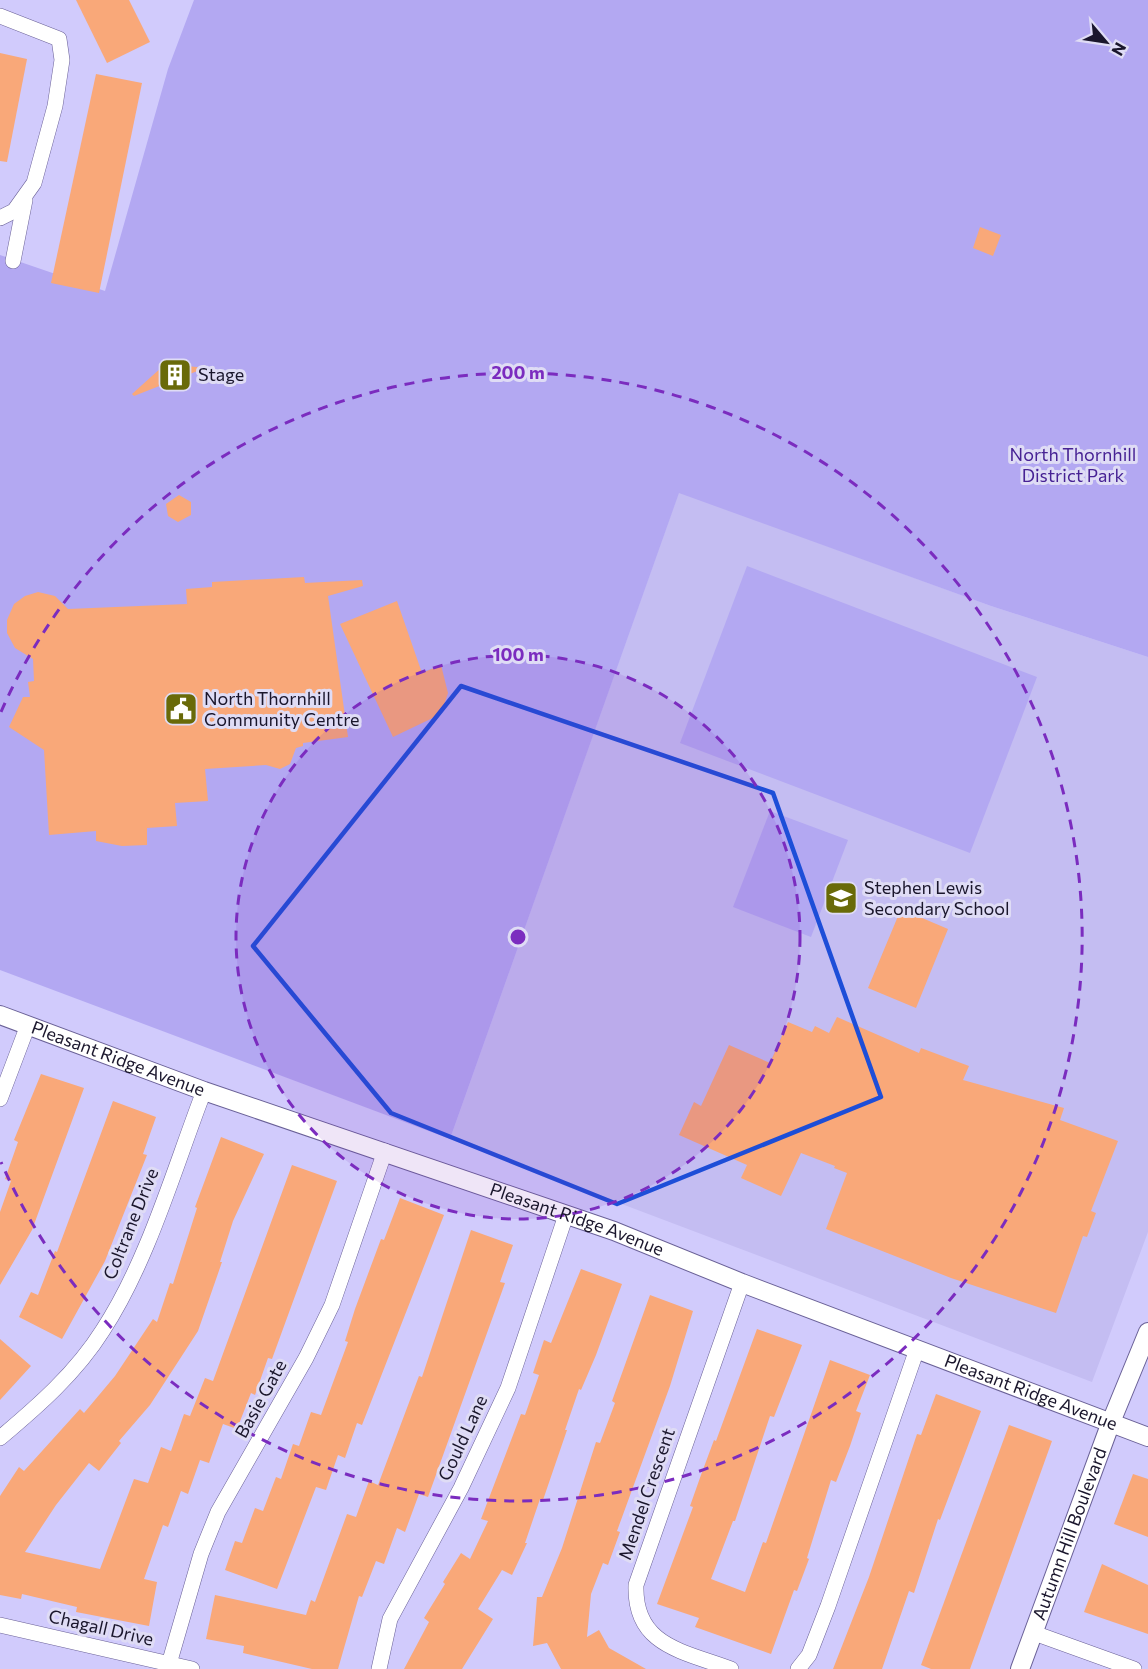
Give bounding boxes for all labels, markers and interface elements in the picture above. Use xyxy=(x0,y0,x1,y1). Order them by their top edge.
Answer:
north arrow xyxy=(1076,12,1136,72)
text: N xyxy=(1108,40,1131,59)
building icon: Stage xyxy=(157,357,193,393)
text: 200 m xyxy=(491,361,545,383)
place label: Stage xyxy=(198,363,244,385)
park label: North Thornhill District Park xyxy=(1010,443,1136,486)
text: 100 m xyxy=(492,643,544,665)
place label: North Thornhill Community Centre xyxy=(204,687,360,730)
public building icon: North Thornhill Community Centre xyxy=(163,691,199,727)
place label: Stephen Lewis Secondary School xyxy=(864,876,1010,919)
school or university icon: Stephen Lewis Secondary School xyxy=(823,880,859,916)
centre of rings xyxy=(508,927,528,947)
street label: Pleasant Ridge Avenue xyxy=(29,1016,208,1100)
street label: Coltrane Drive xyxy=(98,1165,162,1283)
street label: Pleasant Ridge Avenue xyxy=(487,1177,667,1260)
street label: Pleasant Ridge Avenue xyxy=(942,1349,1121,1434)
street label: Basie Gate xyxy=(230,1356,291,1442)
street label: Gould Lane xyxy=(433,1391,491,1484)
street label: Mendel Crescent xyxy=(613,1425,679,1562)
street label: Autumn Hill Boulevard xyxy=(1027,1444,1111,1623)
street label: Chagall Drive xyxy=(47,1604,156,1650)

